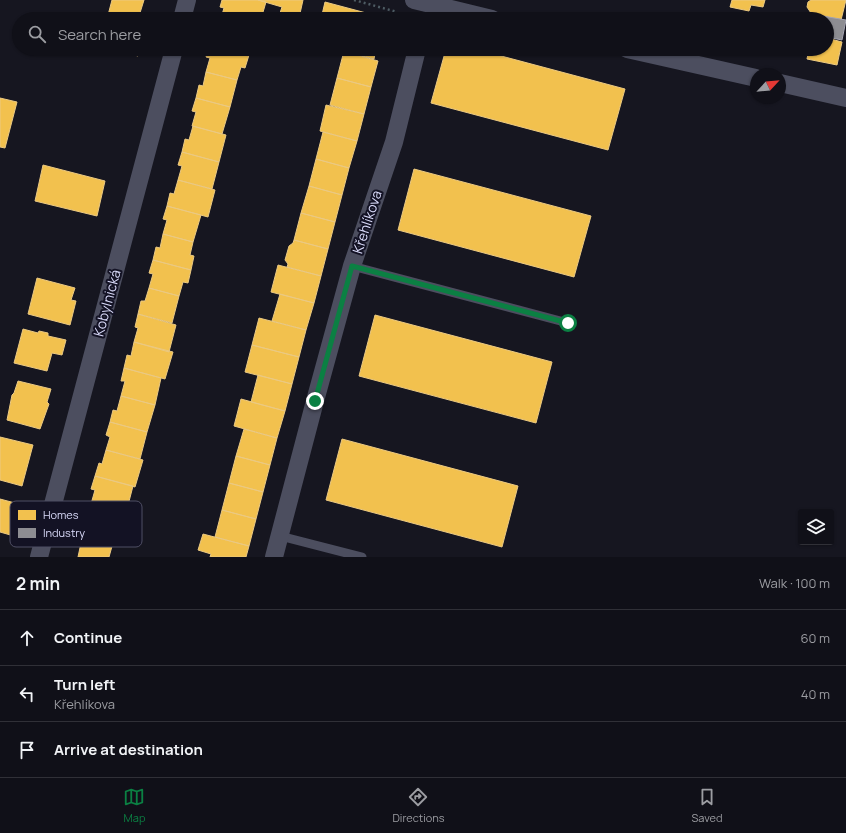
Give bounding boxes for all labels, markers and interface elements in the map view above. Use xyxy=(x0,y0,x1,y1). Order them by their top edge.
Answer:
search box xyxy=(12,12,834,56)
icon: search xyxy=(26,23,48,45)
text: Search here xyxy=(58,24,141,45)
north arrow xyxy=(750,68,786,104)
street label: Křehlíkova xyxy=(347,188,386,256)
street label: Kobylnická xyxy=(88,267,125,338)
route start xyxy=(559,314,577,332)
route end xyxy=(306,392,324,410)
legend xyxy=(10,501,142,547)
text: Homes xyxy=(43,507,79,522)
map controls xyxy=(798,509,834,545)
button: layers xyxy=(798,509,834,545)
text: Industry xyxy=(43,525,85,540)
text: 2 min xyxy=(16,572,60,595)
text: Walk · 100 m xyxy=(759,574,830,592)
icon: ahead xyxy=(16,627,38,649)
text: Continue xyxy=(54,627,122,648)
text: 60 m xyxy=(800,629,830,647)
text: Turn left xyxy=(54,674,116,695)
icon: left xyxy=(16,683,38,705)
text: 40 m xyxy=(801,685,830,703)
text: Křehlíkova xyxy=(54,695,115,713)
icon: arrive xyxy=(16,739,38,761)
text: Arrive at destination xyxy=(54,739,203,760)
tab: Map xyxy=(123,786,145,825)
tab: Directions xyxy=(392,786,445,825)
tab: Saved xyxy=(692,786,723,825)

